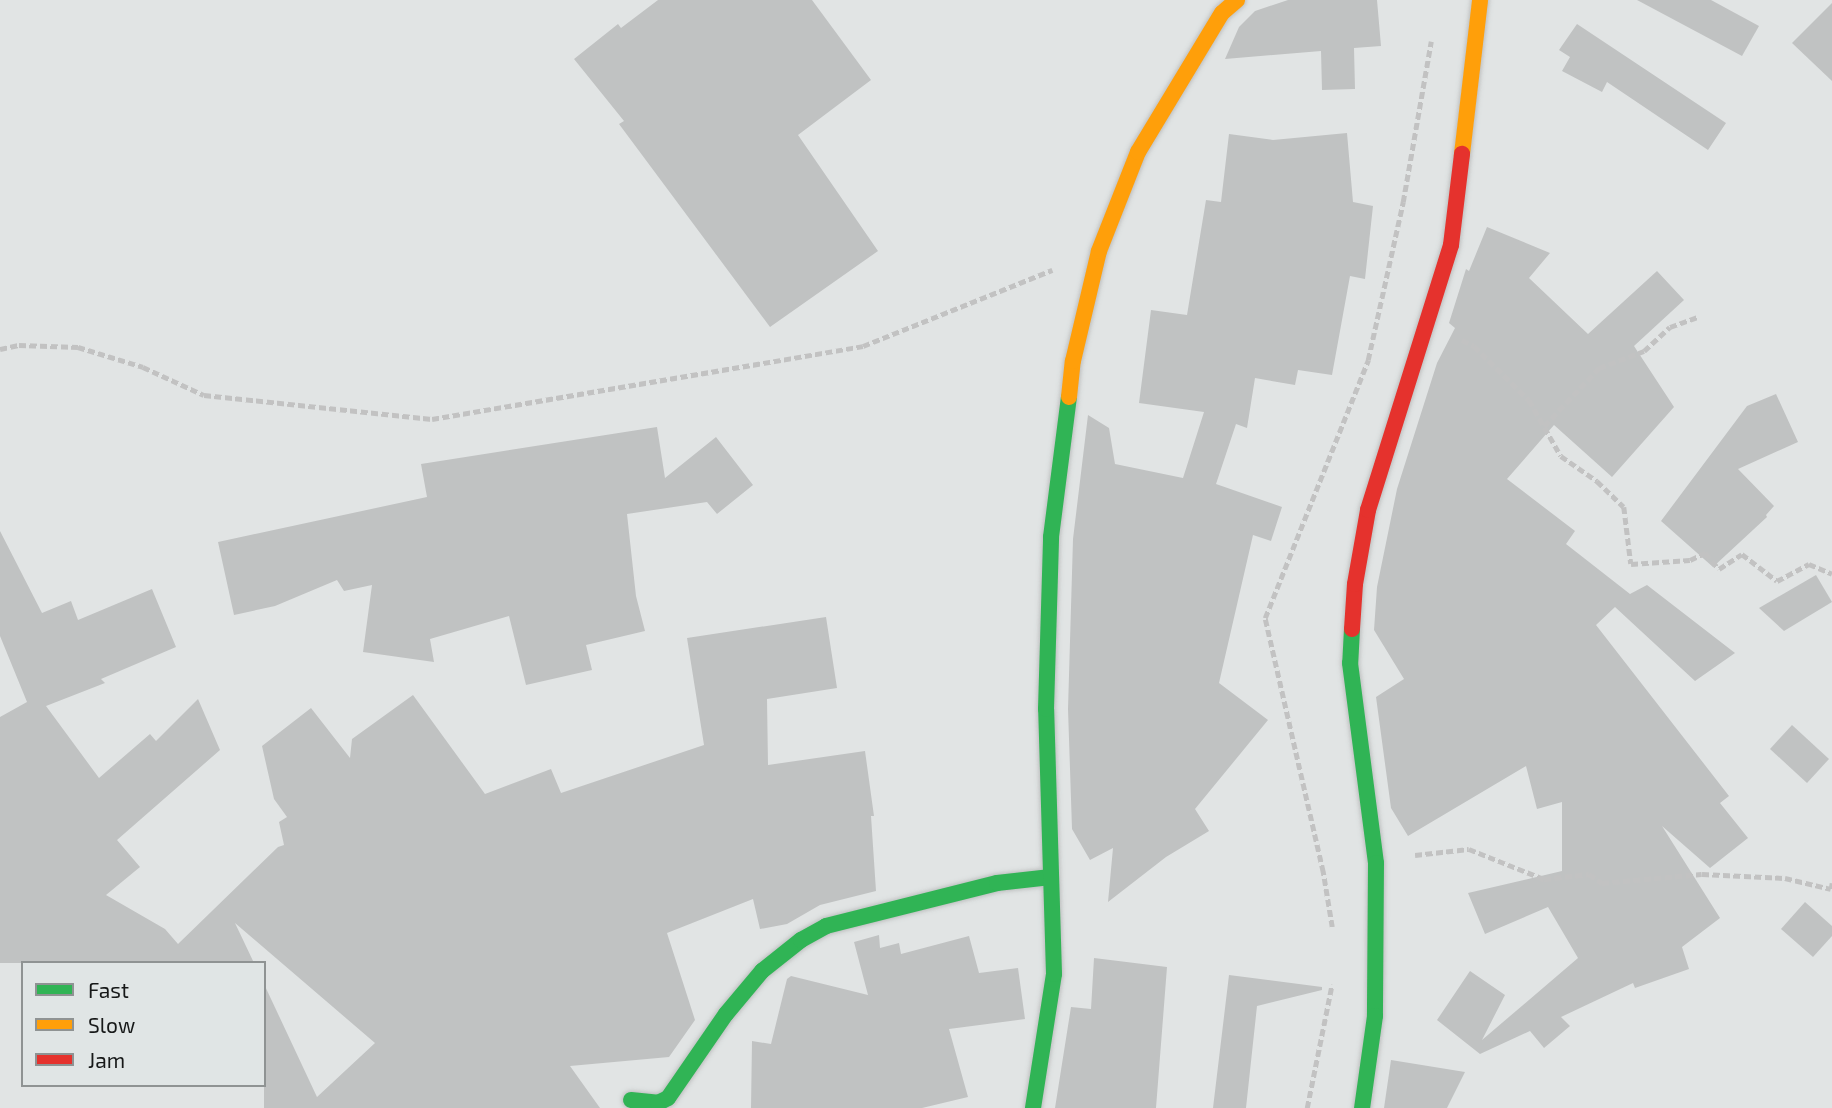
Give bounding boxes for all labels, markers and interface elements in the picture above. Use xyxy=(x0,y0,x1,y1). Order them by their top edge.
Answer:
legend xyxy=(21,961,266,1087)
text: Fast xyxy=(88,977,129,1002)
text: Slow xyxy=(88,1012,135,1037)
text: Jam xyxy=(88,1047,125,1072)

